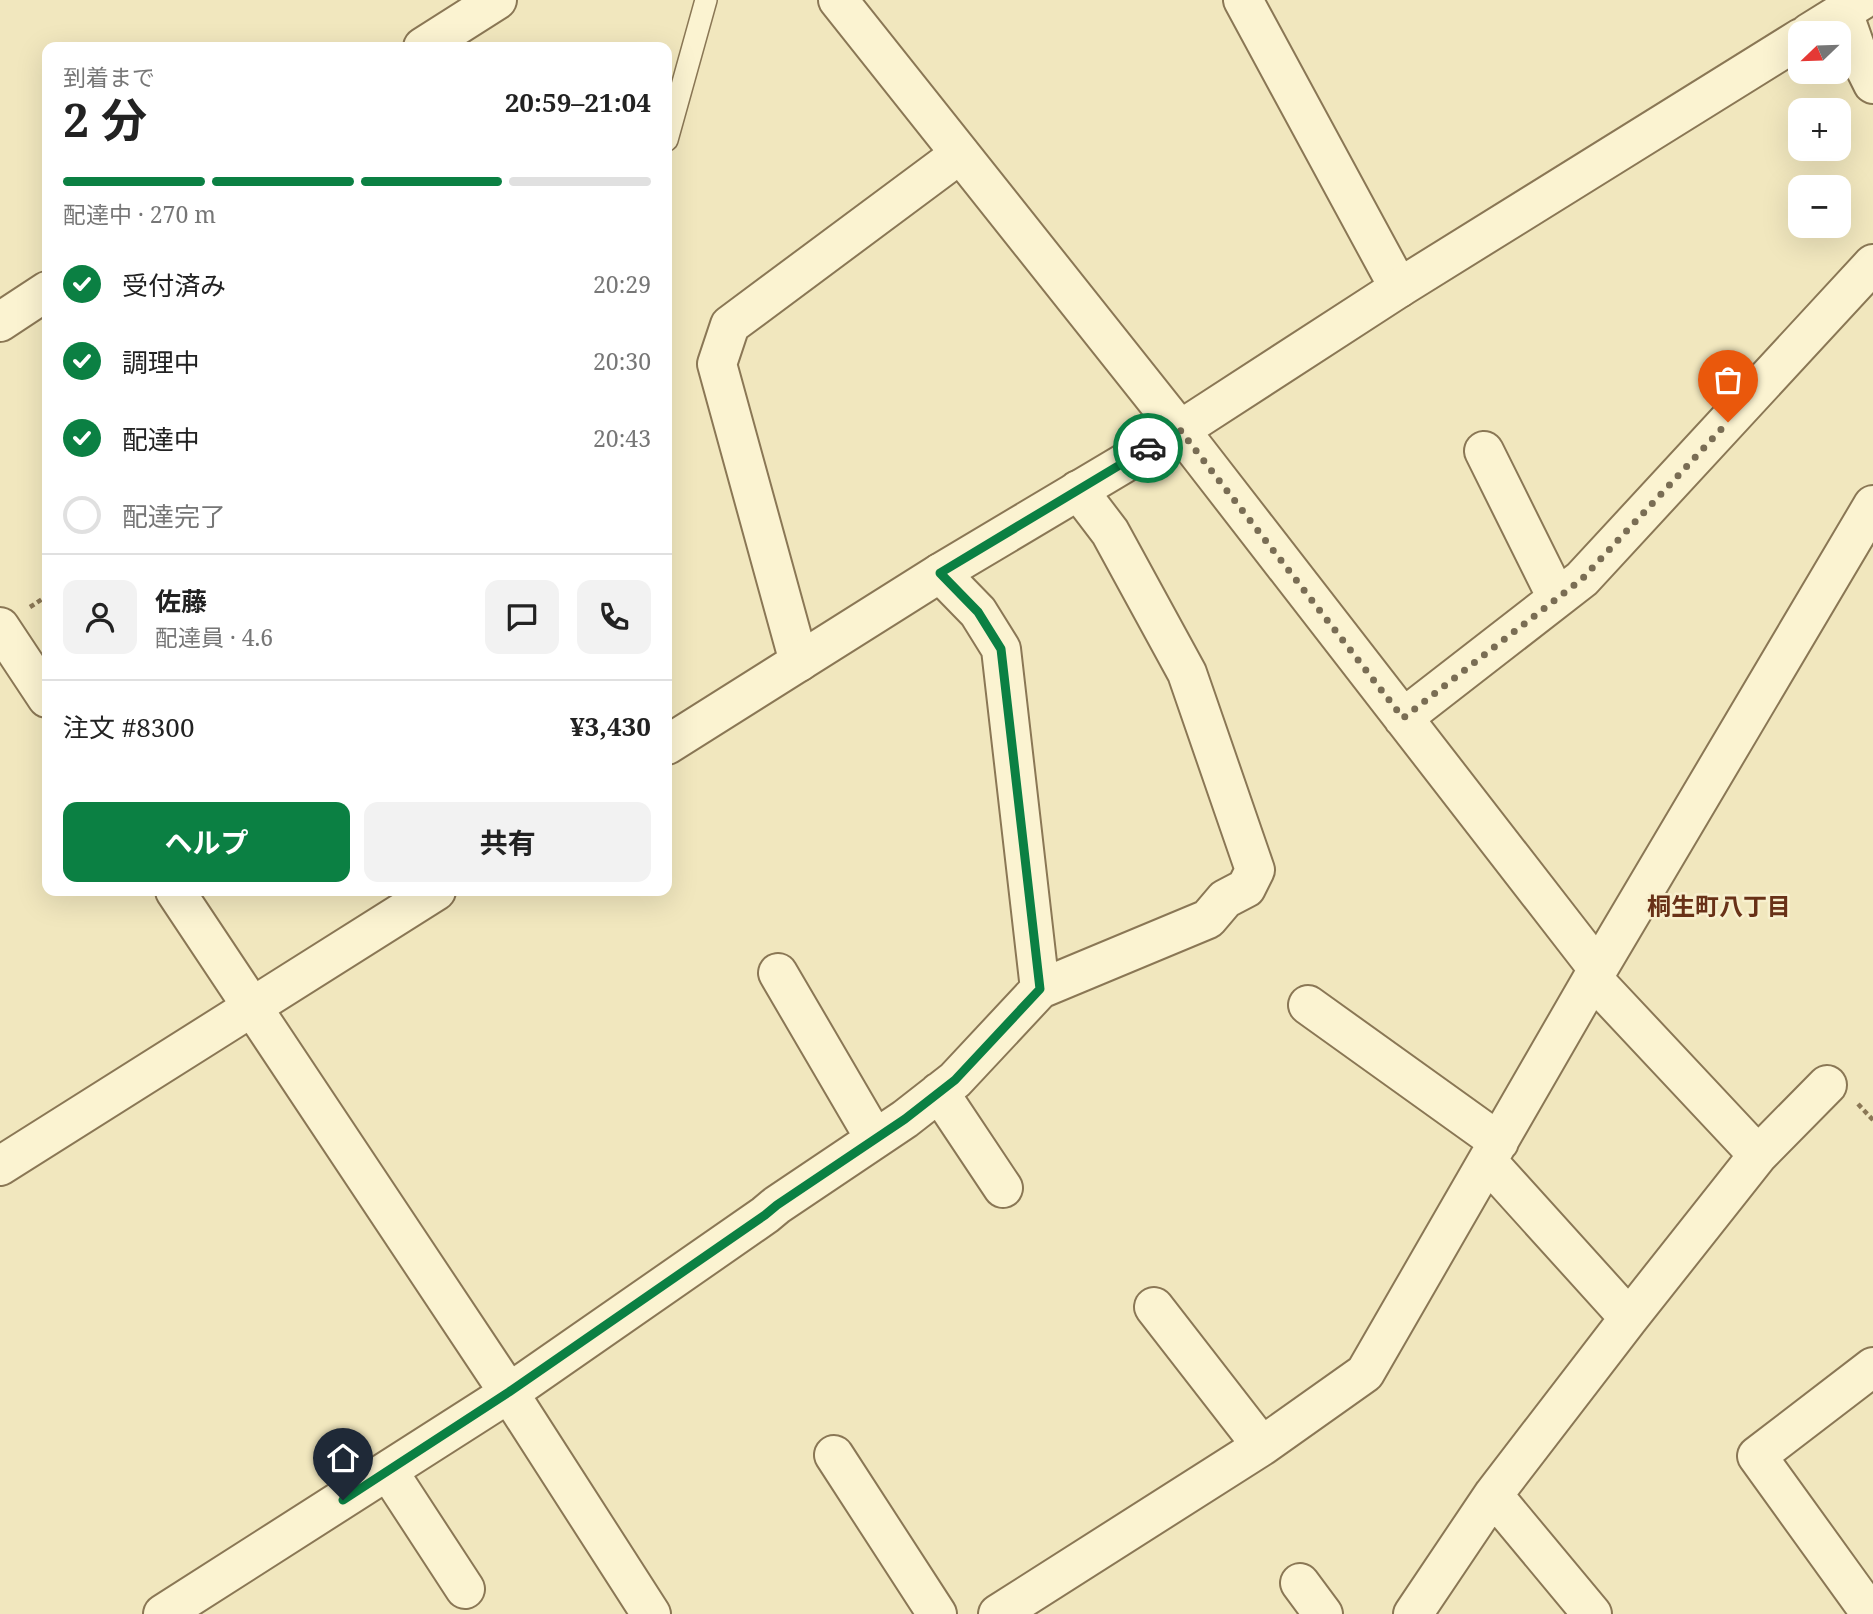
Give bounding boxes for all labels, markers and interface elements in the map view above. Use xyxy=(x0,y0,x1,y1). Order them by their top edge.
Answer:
north arrow xyxy=(1788,21,1852,84)
map controls xyxy=(1788,21,1851,238)
text: 到着まで xyxy=(63,61,155,93)
text: 20:59–21:04 xyxy=(505,84,651,120)
text: 2 分 xyxy=(63,88,147,150)
button: + xyxy=(1788,98,1851,161)
button: − xyxy=(1788,175,1851,238)
text: 配達中 · 270 m xyxy=(63,198,216,230)
icon: check xyxy=(63,265,101,303)
text: 受付済み xyxy=(122,267,226,303)
text: 20:29 xyxy=(593,268,651,300)
icon: check xyxy=(63,342,101,380)
text: 調理中 xyxy=(122,344,200,380)
text: 20:30 xyxy=(593,345,651,377)
pin xyxy=(1698,350,1758,422)
icon: bag xyxy=(1709,361,1747,399)
courier xyxy=(1113,413,1183,483)
icon: check xyxy=(63,419,101,457)
text: 配達中 xyxy=(122,421,200,457)
text: 20:43 xyxy=(593,422,651,454)
icon: car xyxy=(1129,429,1167,467)
text: 配達完了 xyxy=(122,498,226,534)
button: person xyxy=(63,580,137,654)
button: chat xyxy=(485,580,559,654)
button: phone xyxy=(577,580,651,654)
text: 佐藤 xyxy=(155,583,207,619)
text: 配達員 · 4.6 xyxy=(155,621,273,653)
text: ¥3,430 xyxy=(570,708,651,744)
text: 注文 #8300 xyxy=(63,709,194,745)
button: ヘルプ xyxy=(63,802,350,882)
button: 共有 xyxy=(364,802,651,882)
district label: 桐生町八丁目 xyxy=(1647,889,1791,922)
pin xyxy=(313,1428,373,1500)
icon: home xyxy=(324,1439,362,1477)

